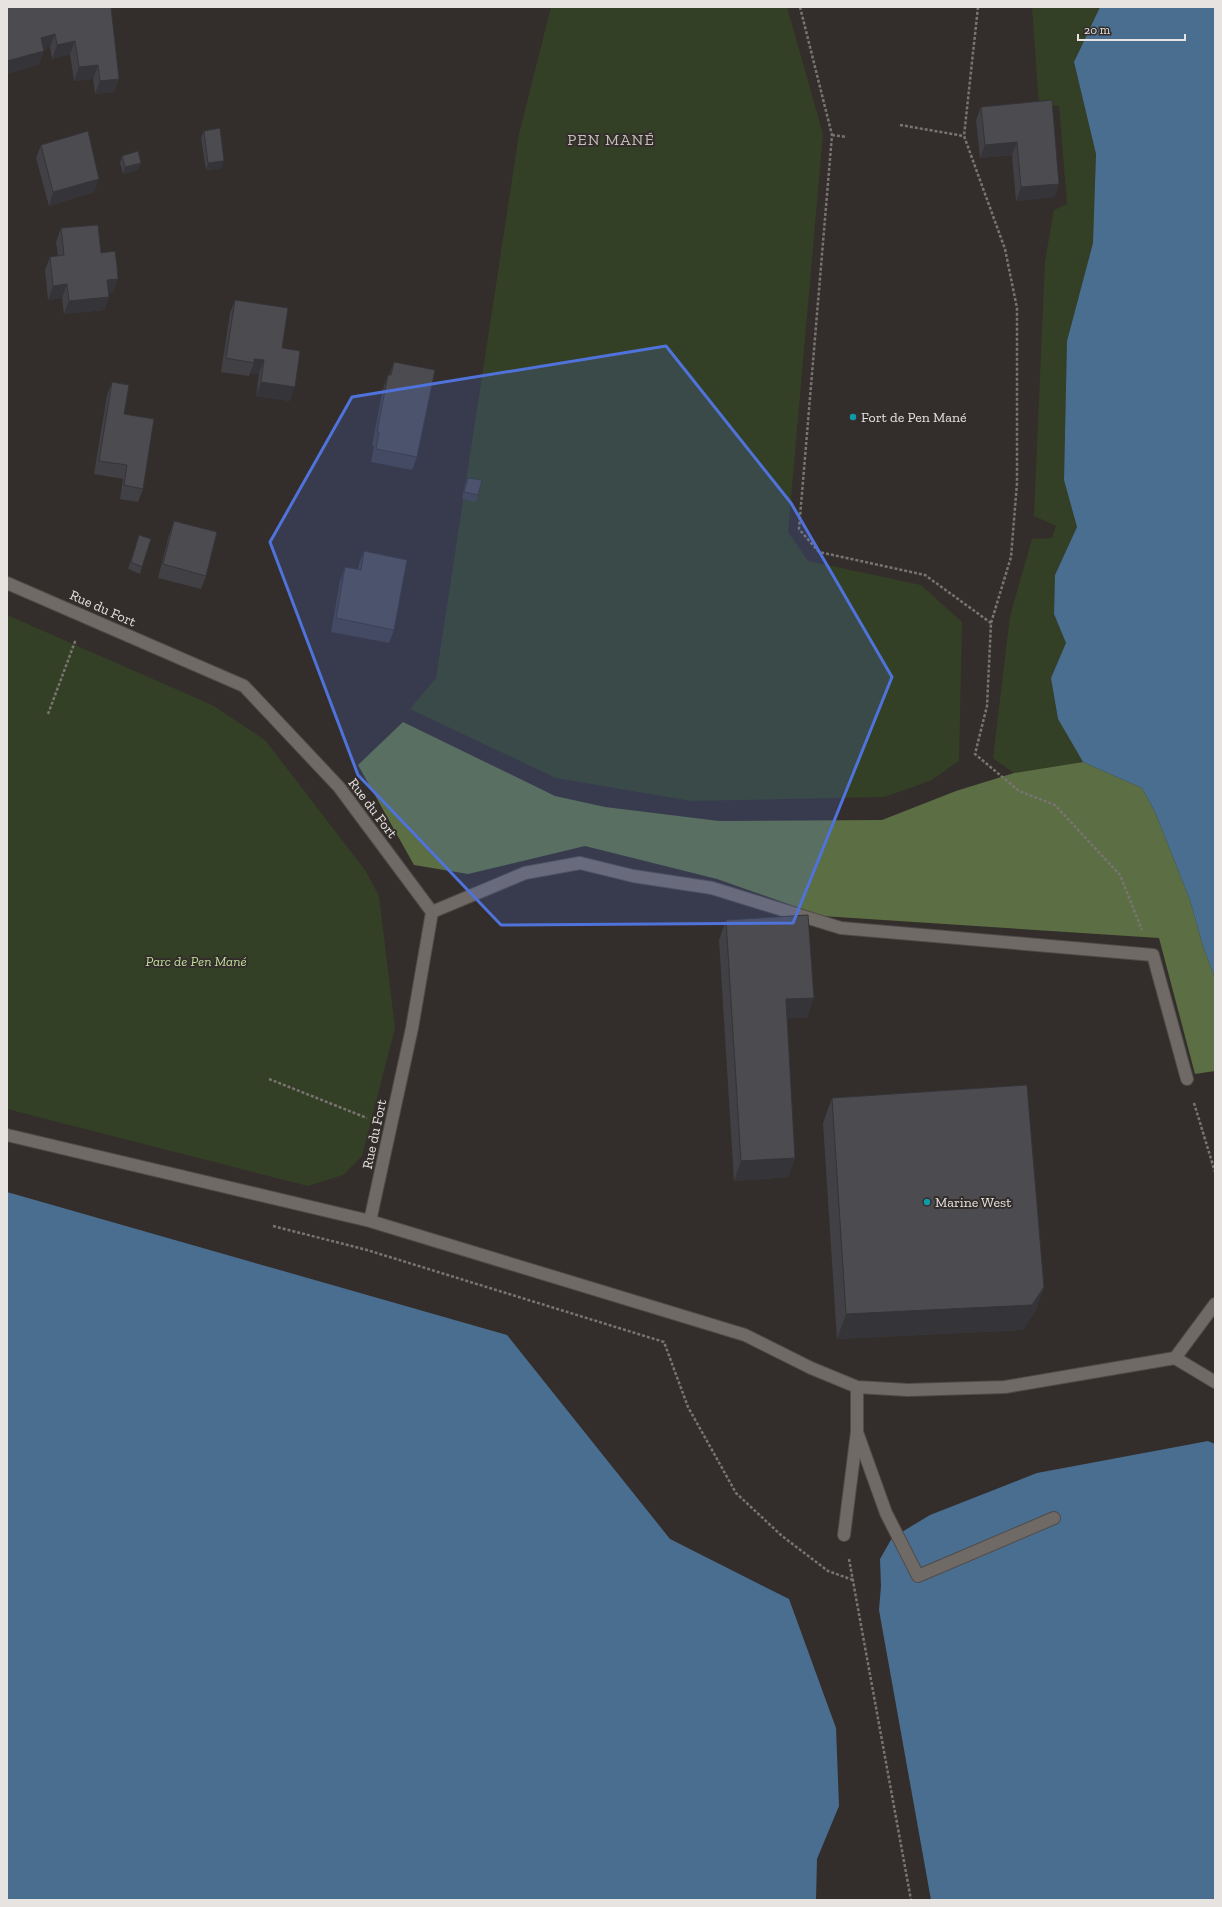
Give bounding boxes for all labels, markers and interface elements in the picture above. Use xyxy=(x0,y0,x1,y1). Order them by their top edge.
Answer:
scale bar xyxy=(1078,16,1185,42)
text: 20 m xyxy=(1084,23,1111,37)
district label: PEN MANÉ xyxy=(567,130,655,149)
place label: Fort de Pen Mané xyxy=(861,409,967,426)
marker: Fort de Pen Mané xyxy=(848,412,858,422)
street label: Rue du Fort xyxy=(67,586,139,631)
street label: Rue du Fort xyxy=(345,775,401,842)
park label: Parc de Pen Mané xyxy=(145,953,247,970)
street label: Rue du Fort xyxy=(359,1097,390,1170)
place label: Marine West xyxy=(935,1194,1012,1211)
marker: Marine West xyxy=(922,1197,932,1207)

